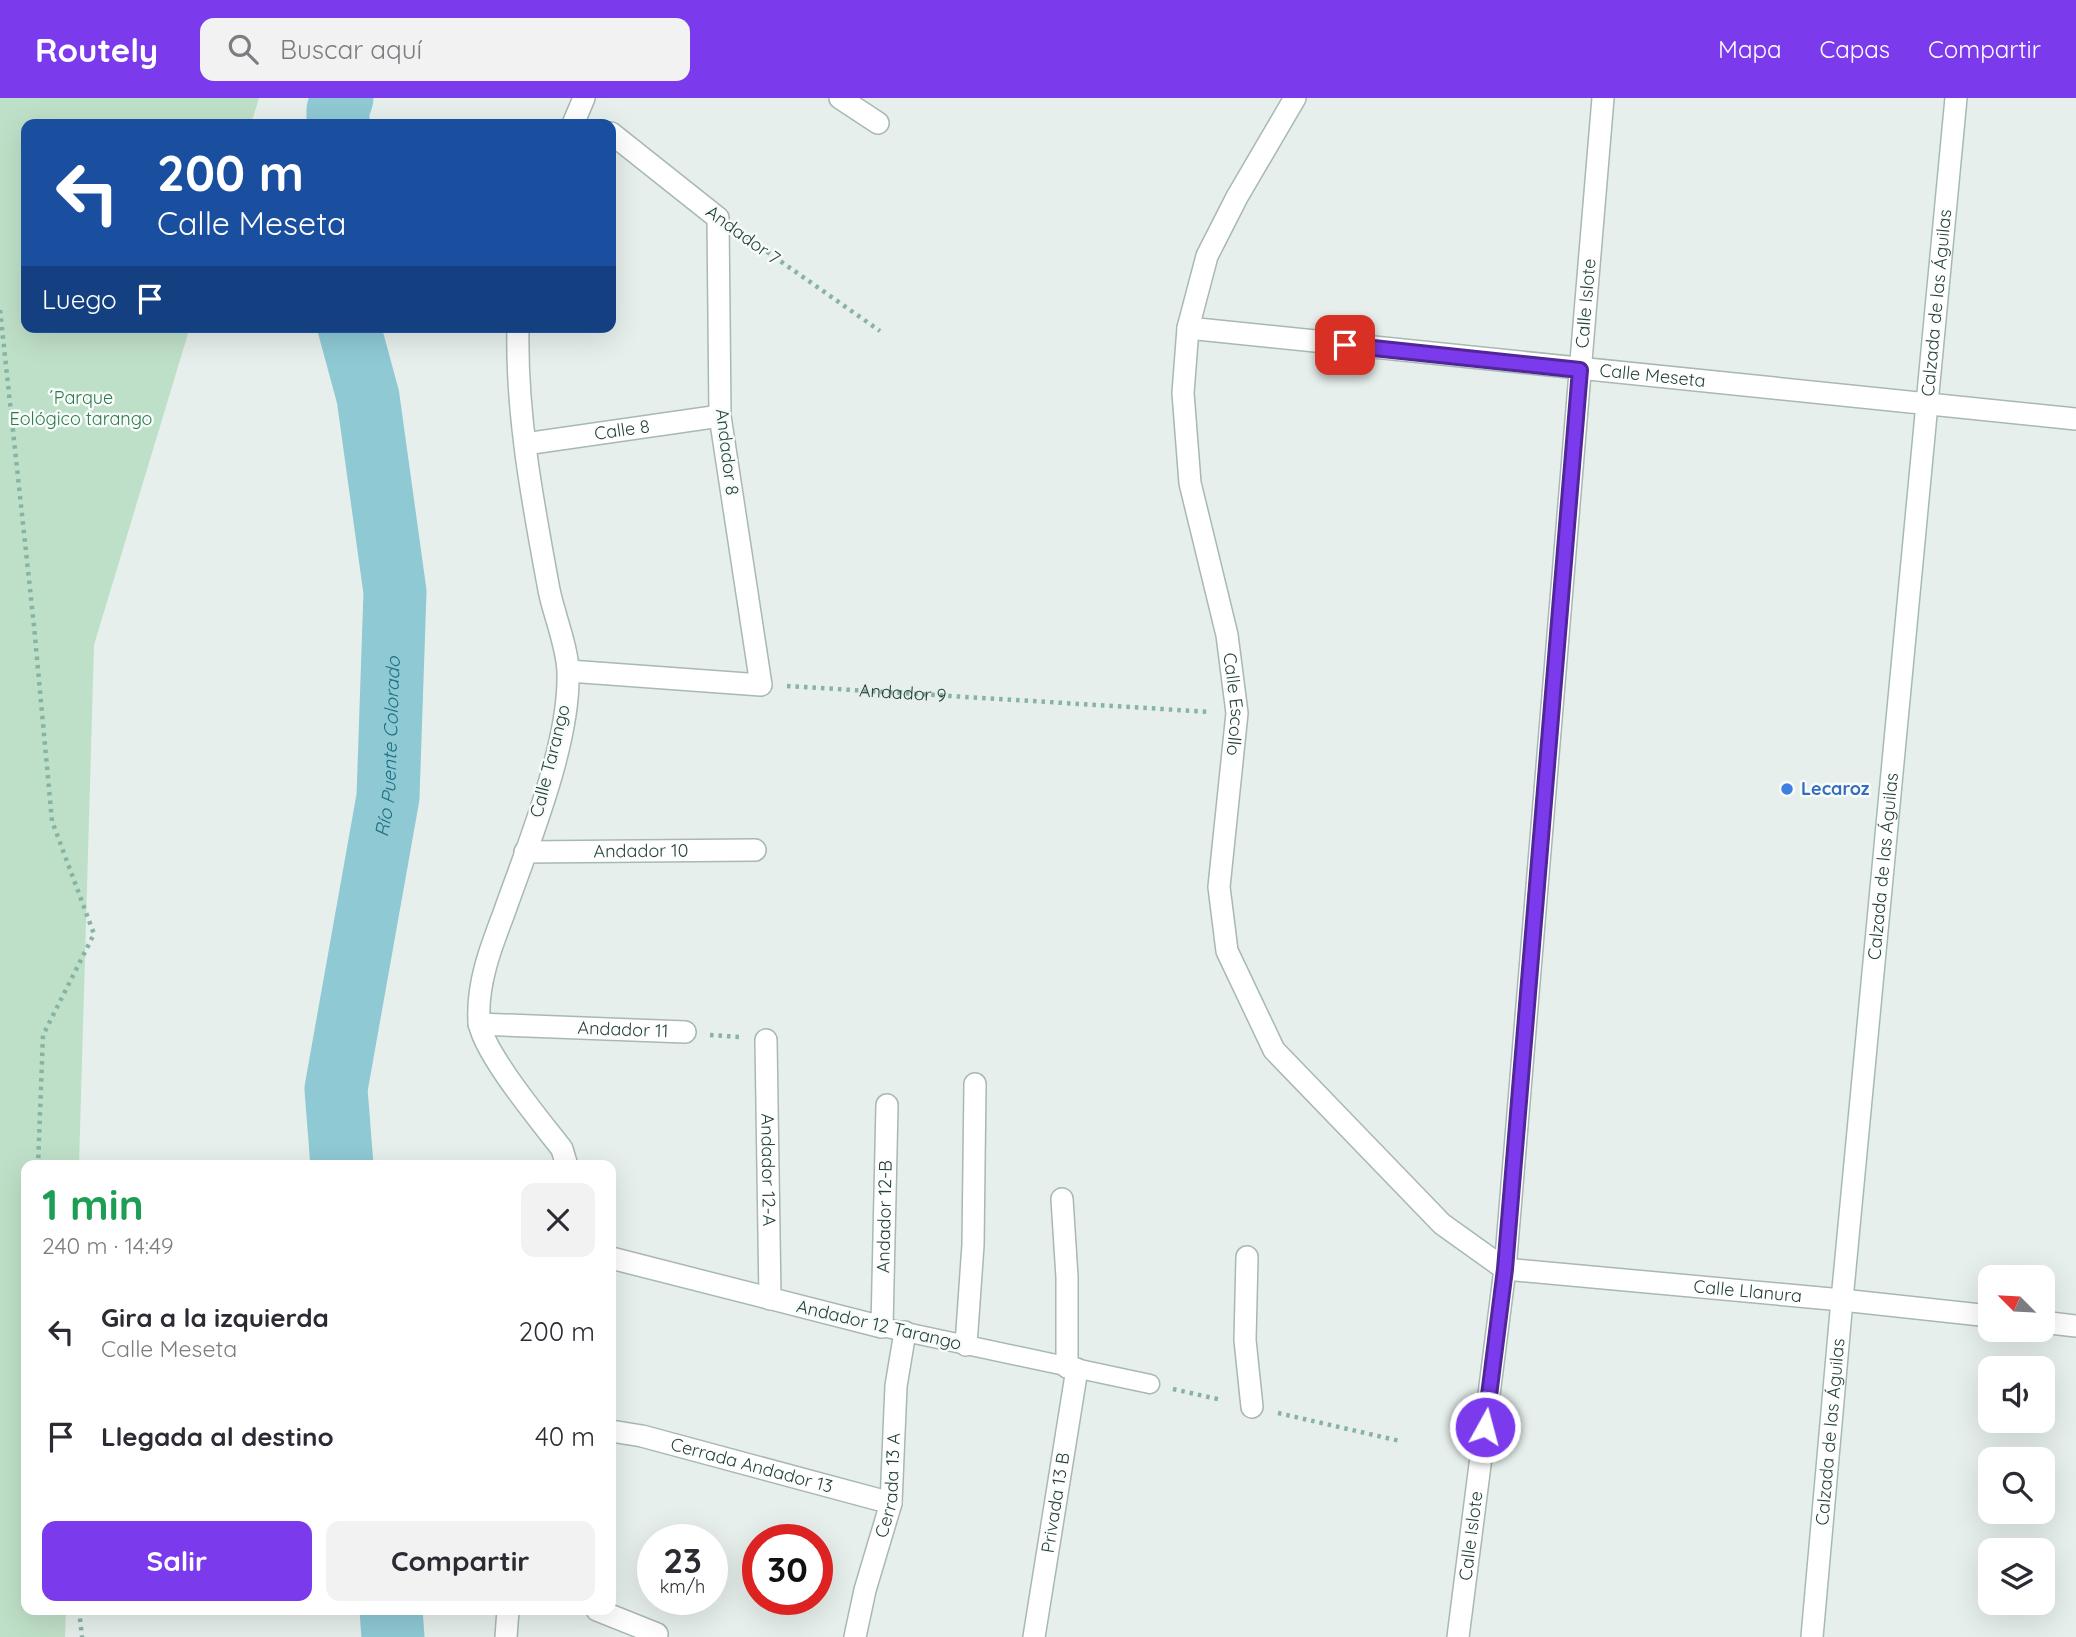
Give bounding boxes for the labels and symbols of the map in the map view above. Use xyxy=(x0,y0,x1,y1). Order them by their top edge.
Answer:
street label: Andador 7 xyxy=(701,200,785,269)
street label: Calzada de las Águilas xyxy=(1916,208,1956,397)
street label: Calle Islote xyxy=(1570,258,1601,349)
pin xyxy=(1315,315,1375,375)
street label: Calle Meseta xyxy=(1598,358,1707,392)
park label: ´Parque Eológico tarango xyxy=(10,386,153,430)
street label: Andador 8 xyxy=(711,407,744,497)
street label: Calle 8 xyxy=(593,414,651,445)
street label: Calle Escollo xyxy=(1218,651,1249,757)
water label: Río Puente Colorado xyxy=(369,655,405,839)
street label: Andador 9 xyxy=(858,678,947,707)
street label: Calle Tarango xyxy=(524,702,575,820)
street label: Calzada de las Águilas xyxy=(1862,772,1903,961)
place label: Lecaroz xyxy=(1801,777,1870,800)
marker: Lecaroz xyxy=(1779,781,1795,797)
street label: Andador 10 xyxy=(593,839,689,862)
street label: Andador 11 xyxy=(577,1016,669,1042)
street label: Andador 12-A xyxy=(756,1113,781,1227)
street label: Andador 12-B xyxy=(871,1160,897,1273)
north arrow xyxy=(1978,1265,2054,1342)
street label: Calle Llanura xyxy=(1693,1274,1803,1307)
street label: Andador 12 Tarango xyxy=(794,1294,964,1355)
street label: Calzada de las Águilas xyxy=(1810,1337,1850,1526)
position arrow xyxy=(1448,1390,1522,1464)
street label: Cerrada Andador 13 xyxy=(668,1432,835,1498)
street label: Cerrada 13 A xyxy=(869,1432,905,1540)
street label: Privada 13 B xyxy=(1036,1451,1074,1555)
street label: Calle Islote xyxy=(1453,1490,1488,1582)
speed limit sign: 30 xyxy=(742,1524,833,1615)

